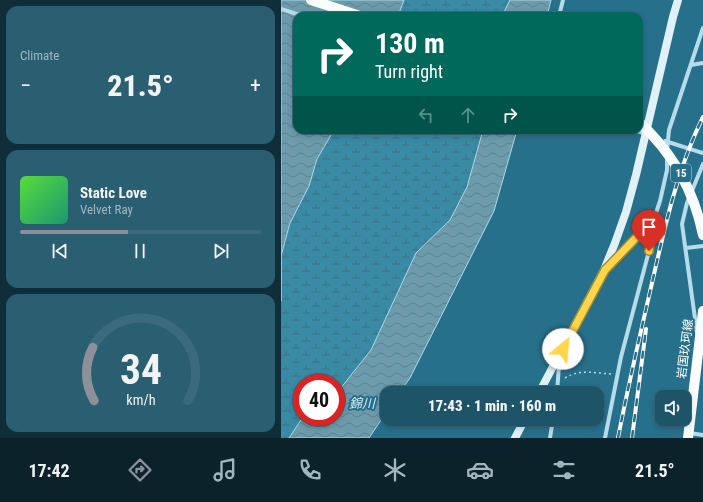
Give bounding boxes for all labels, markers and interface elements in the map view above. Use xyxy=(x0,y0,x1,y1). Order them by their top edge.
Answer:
text: 130 m xyxy=(375,27,445,60)
icon: right xyxy=(309,28,361,80)
text: Climate xyxy=(20,48,59,63)
text: Turn right xyxy=(375,61,443,82)
text: 21.5° xyxy=(107,68,174,103)
text: − xyxy=(20,73,31,98)
text: + xyxy=(250,73,261,98)
icon: left xyxy=(415,104,437,126)
icon: ahead xyxy=(457,104,479,126)
icon: right xyxy=(499,104,521,126)
road number: 15 xyxy=(671,164,691,182)
text: Static Love xyxy=(80,184,147,202)
text: Velvet Ray xyxy=(80,202,133,217)
pin xyxy=(632,210,666,251)
icon: arrive xyxy=(638,216,660,238)
icon: previous xyxy=(49,240,71,262)
icon: pause xyxy=(129,240,151,262)
icon: next xyxy=(210,240,232,262)
street label: 岩国玖珂線 xyxy=(674,318,696,380)
position arrow xyxy=(542,328,584,370)
text: 34 xyxy=(119,345,162,394)
speed limit sign: 40 xyxy=(293,374,345,426)
map controls xyxy=(655,390,691,426)
button: sound xyxy=(655,390,691,426)
text: km/h xyxy=(126,392,155,408)
water label: 錦川 xyxy=(349,396,377,411)
text: 17:43 · 1 min · 160 m xyxy=(428,397,556,415)
icon: directions xyxy=(126,456,154,484)
icon: music xyxy=(211,456,239,484)
icon: phone xyxy=(296,456,324,484)
icon: climate xyxy=(381,456,409,484)
icon: car xyxy=(466,456,494,484)
icon: filters xyxy=(550,456,578,484)
text: 17:42 xyxy=(28,460,70,481)
text: 21.5° xyxy=(635,460,675,481)

